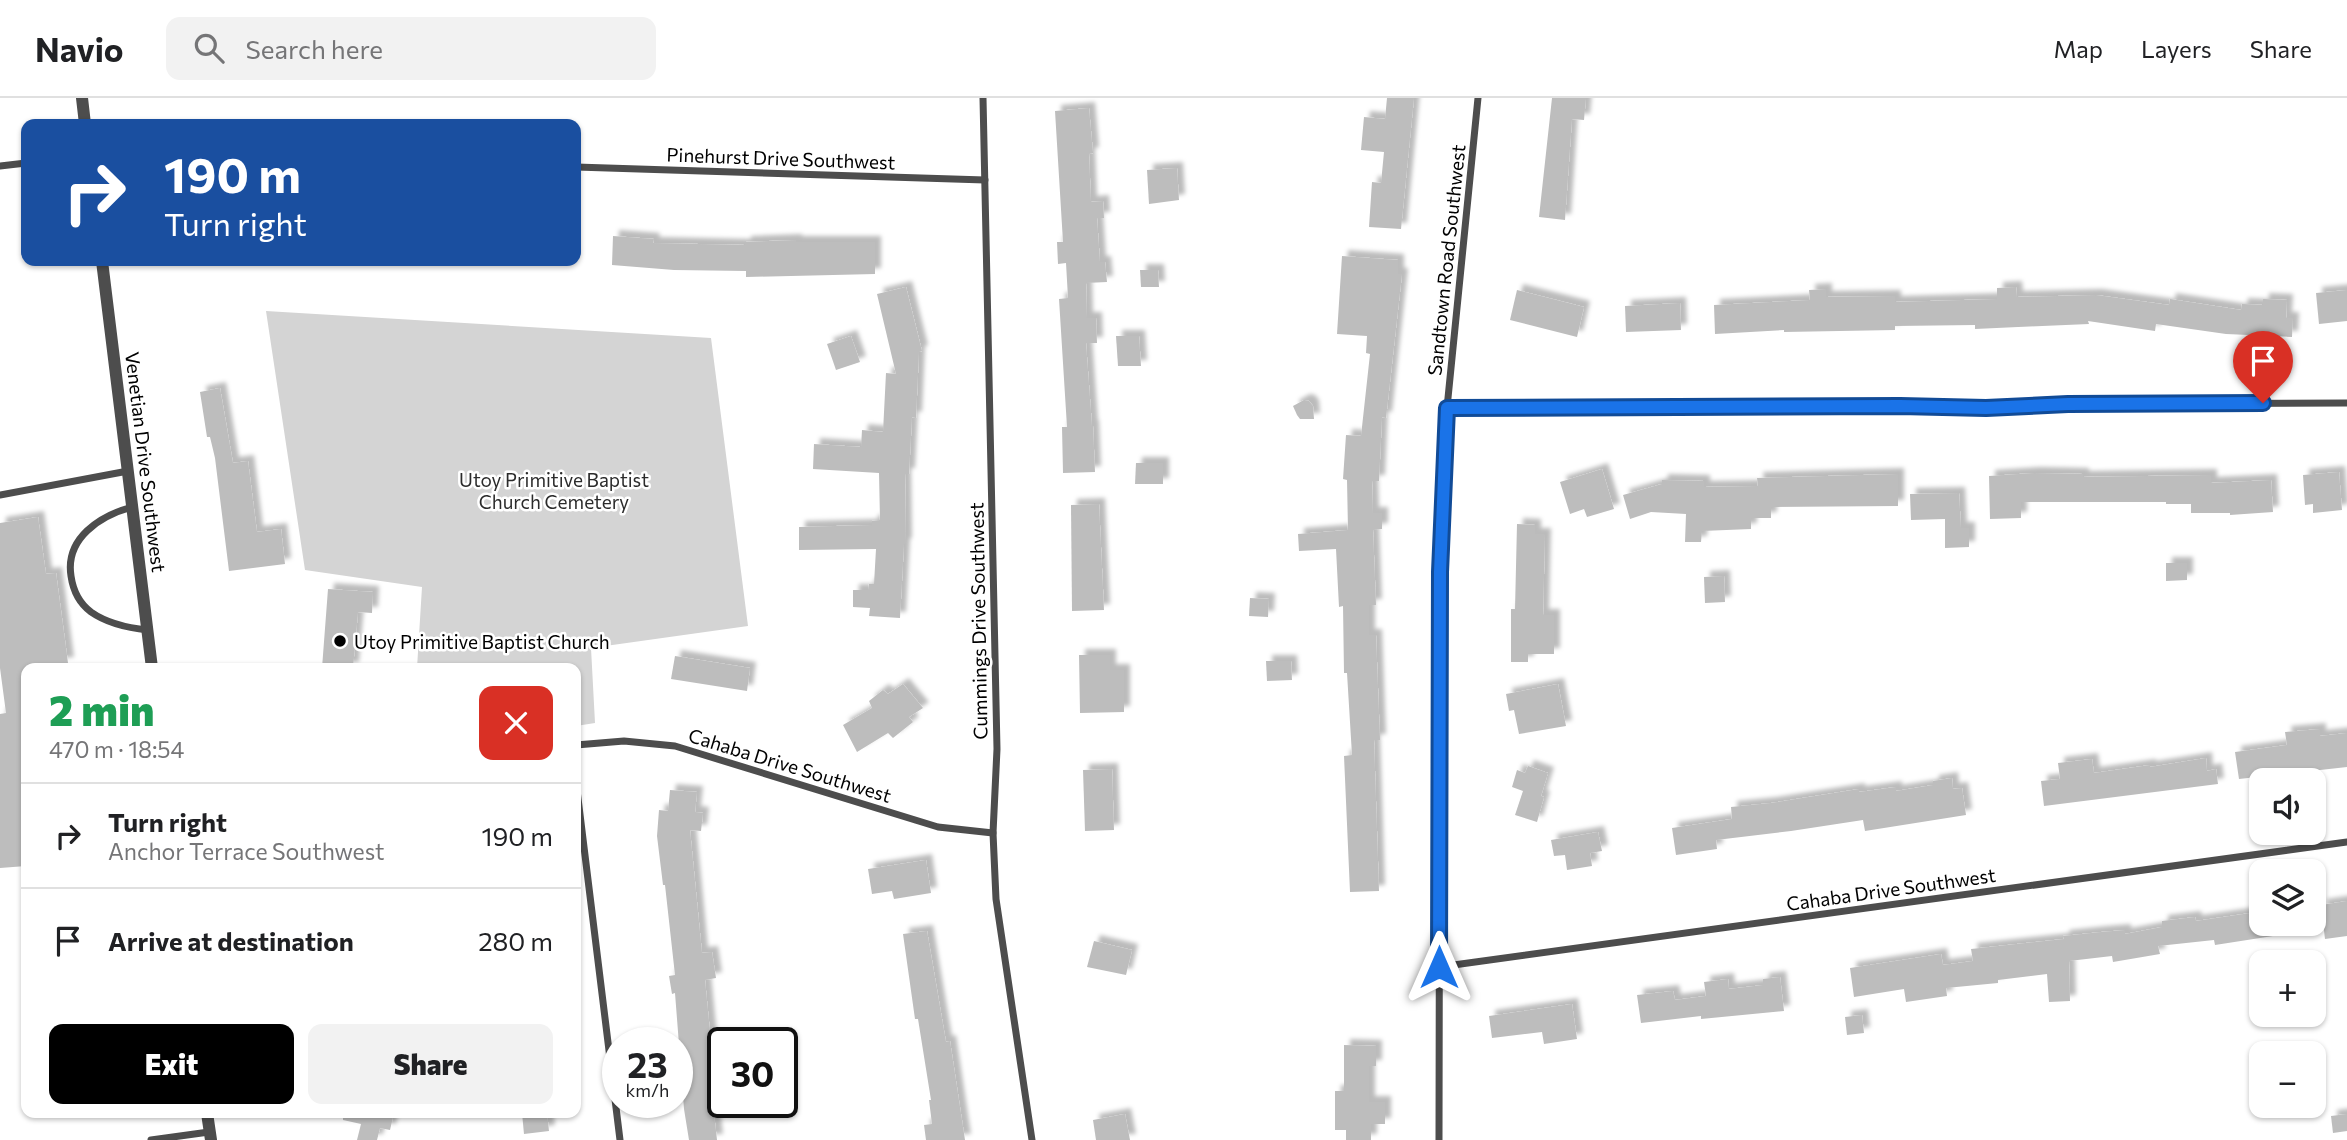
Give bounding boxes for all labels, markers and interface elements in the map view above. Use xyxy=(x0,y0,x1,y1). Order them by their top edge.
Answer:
search box xyxy=(166,17,656,80)
text: Navio xyxy=(35,28,124,69)
icon: search xyxy=(190,29,228,67)
text: Search here xyxy=(246,33,383,64)
text: Map xyxy=(2054,34,2103,63)
text: Layers xyxy=(2141,34,2212,63)
text: Share xyxy=(2250,34,2312,63)
text: 190 m xyxy=(164,143,301,203)
street label: Pinehurst Drive Southwest xyxy=(666,143,896,173)
street label: Sandtown Road Southwest xyxy=(1422,143,1470,377)
icon: right xyxy=(49,147,140,238)
text: Turn right xyxy=(164,203,307,243)
pin xyxy=(2233,331,2293,403)
icon: arrive xyxy=(2244,342,2282,380)
street label: Venetian Drive Southwest xyxy=(121,350,171,574)
park label: Utoy Primitive Baptist Church Cemetery xyxy=(459,468,649,513)
street label: Cummings Drive Southwest xyxy=(964,502,992,740)
place label: Utoy Primitive Baptist Church xyxy=(354,630,610,653)
marker: Utoy Primitive Baptist Church xyxy=(332,633,348,649)
text: 2 min xyxy=(49,683,155,735)
button: close xyxy=(479,686,553,760)
street label: Cahaba Drive Southwest xyxy=(686,723,894,807)
text: 470 m · 18:54 xyxy=(49,735,184,763)
map controls xyxy=(2249,768,2326,1118)
button: sound xyxy=(2249,768,2326,845)
text: Turn right xyxy=(108,806,227,837)
icon: right xyxy=(49,817,87,855)
text: 190 m xyxy=(481,820,553,851)
text: Anchor Terrace Southwest xyxy=(108,837,385,865)
button: layers xyxy=(2249,859,2326,936)
street label: Cahaba Drive Southwest xyxy=(1785,863,1997,915)
icon: arrive xyxy=(49,922,87,960)
text: Arrive at destination xyxy=(108,925,354,956)
text: 280 m xyxy=(478,925,553,956)
position arrow xyxy=(1402,930,1476,1004)
button: + xyxy=(2249,950,2326,1027)
button: Exit xyxy=(49,1024,294,1104)
button: Share xyxy=(308,1024,553,1104)
speed limit sign: 30 xyxy=(707,1027,798,1118)
button: − xyxy=(2249,1041,2326,1118)
text: 23 xyxy=(627,1042,668,1085)
text: km/h xyxy=(626,1079,669,1101)

